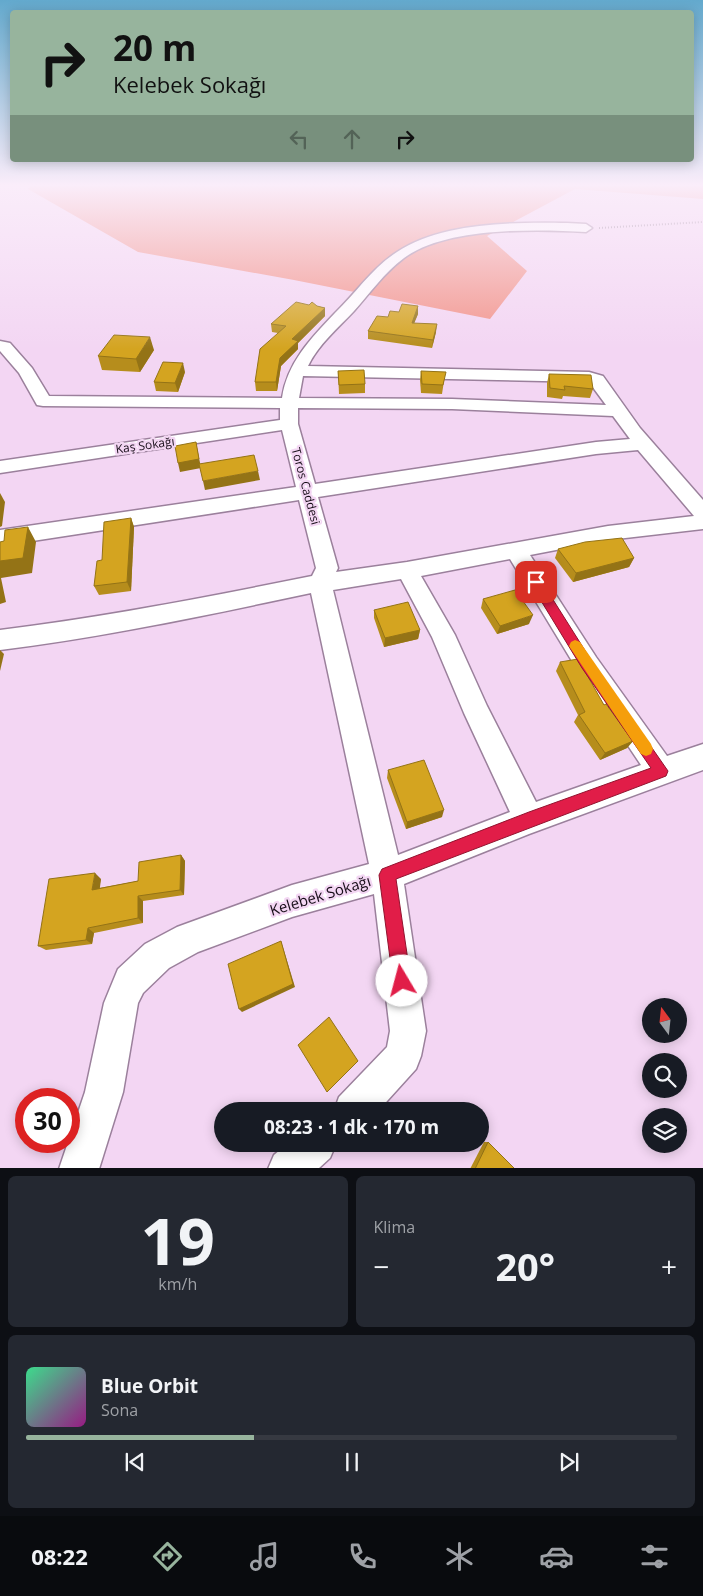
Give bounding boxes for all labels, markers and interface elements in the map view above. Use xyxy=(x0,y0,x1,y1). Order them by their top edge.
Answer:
text: 20 m xyxy=(113,24,196,71)
icon: right xyxy=(30,30,95,95)
text: Kelebek Sokağı xyxy=(113,69,266,99)
icon: left xyxy=(285,125,313,153)
icon: ahead xyxy=(338,125,366,153)
icon: right xyxy=(391,125,419,153)
street label: Kaş Sokağı xyxy=(115,432,175,458)
street label: Toros Caddesi xyxy=(288,446,324,526)
pin xyxy=(515,561,557,603)
icon: arrive xyxy=(522,568,550,596)
street label: Kelebek Sokağı xyxy=(267,870,373,920)
position arrow xyxy=(375,954,427,1006)
north arrow xyxy=(642,998,688,1042)
map controls xyxy=(642,998,687,1153)
button: search xyxy=(642,1053,687,1098)
speed limit sign: 30 xyxy=(15,1088,80,1153)
button: layers xyxy=(642,1108,687,1153)
text: 08:23 · 1 dk · 170 m xyxy=(264,1114,439,1140)
text: 19 xyxy=(141,1196,215,1284)
text: Klima xyxy=(374,1216,415,1238)
text: 20° xyxy=(495,1240,555,1292)
text: − xyxy=(374,1247,390,1285)
text: + xyxy=(661,1247,677,1285)
text: km/h xyxy=(158,1273,197,1295)
text: Blue Orbit xyxy=(101,1373,198,1399)
text: Sona xyxy=(101,1399,138,1421)
icon: previous xyxy=(121,1448,149,1476)
icon: pause xyxy=(338,1448,366,1476)
icon: next xyxy=(555,1448,583,1476)
icon: directions xyxy=(150,1539,185,1574)
icon: music xyxy=(247,1539,282,1574)
icon: phone xyxy=(345,1539,380,1574)
icon: climate xyxy=(442,1539,477,1574)
icon: car xyxy=(539,1539,574,1574)
icon: filters xyxy=(637,1539,672,1574)
text: 08:22 xyxy=(31,1541,88,1571)

